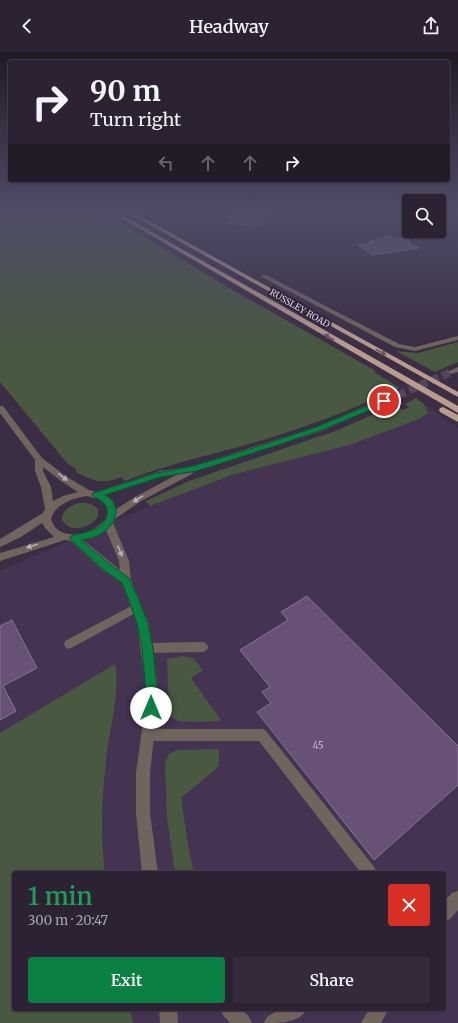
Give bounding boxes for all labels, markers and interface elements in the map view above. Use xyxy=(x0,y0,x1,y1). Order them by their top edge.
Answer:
icon: back xyxy=(16,15,38,37)
text: Headway xyxy=(189,15,269,38)
icon: share xyxy=(420,15,442,37)
text: 90 m xyxy=(90,73,161,109)
icon: right xyxy=(24,76,76,128)
text: Turn right xyxy=(90,108,181,131)
icon: left xyxy=(155,152,177,174)
icon: ahead xyxy=(197,152,219,174)
icon: ahead xyxy=(239,152,261,174)
icon: right xyxy=(281,152,303,174)
map controls xyxy=(402,194,446,238)
button: search xyxy=(402,194,446,238)
street label: RUSSLEY ROAD xyxy=(268,286,332,330)
one-way arrow xyxy=(323,333,335,340)
one-way arrow xyxy=(375,349,387,355)
pin xyxy=(367,384,401,418)
icon: arrive xyxy=(373,390,395,412)
one-way arrow xyxy=(57,473,68,481)
one-way arrow xyxy=(132,496,144,503)
one-way arrow xyxy=(26,543,38,549)
one-way arrow xyxy=(117,545,123,557)
position arrow xyxy=(130,687,172,729)
house number: 45 xyxy=(312,739,324,752)
text: 1 min xyxy=(28,881,93,912)
button: close xyxy=(388,884,430,926)
text: 300 m · 20:47 xyxy=(28,912,108,929)
button: Exit xyxy=(28,957,225,1003)
button: Share xyxy=(233,957,430,1003)

